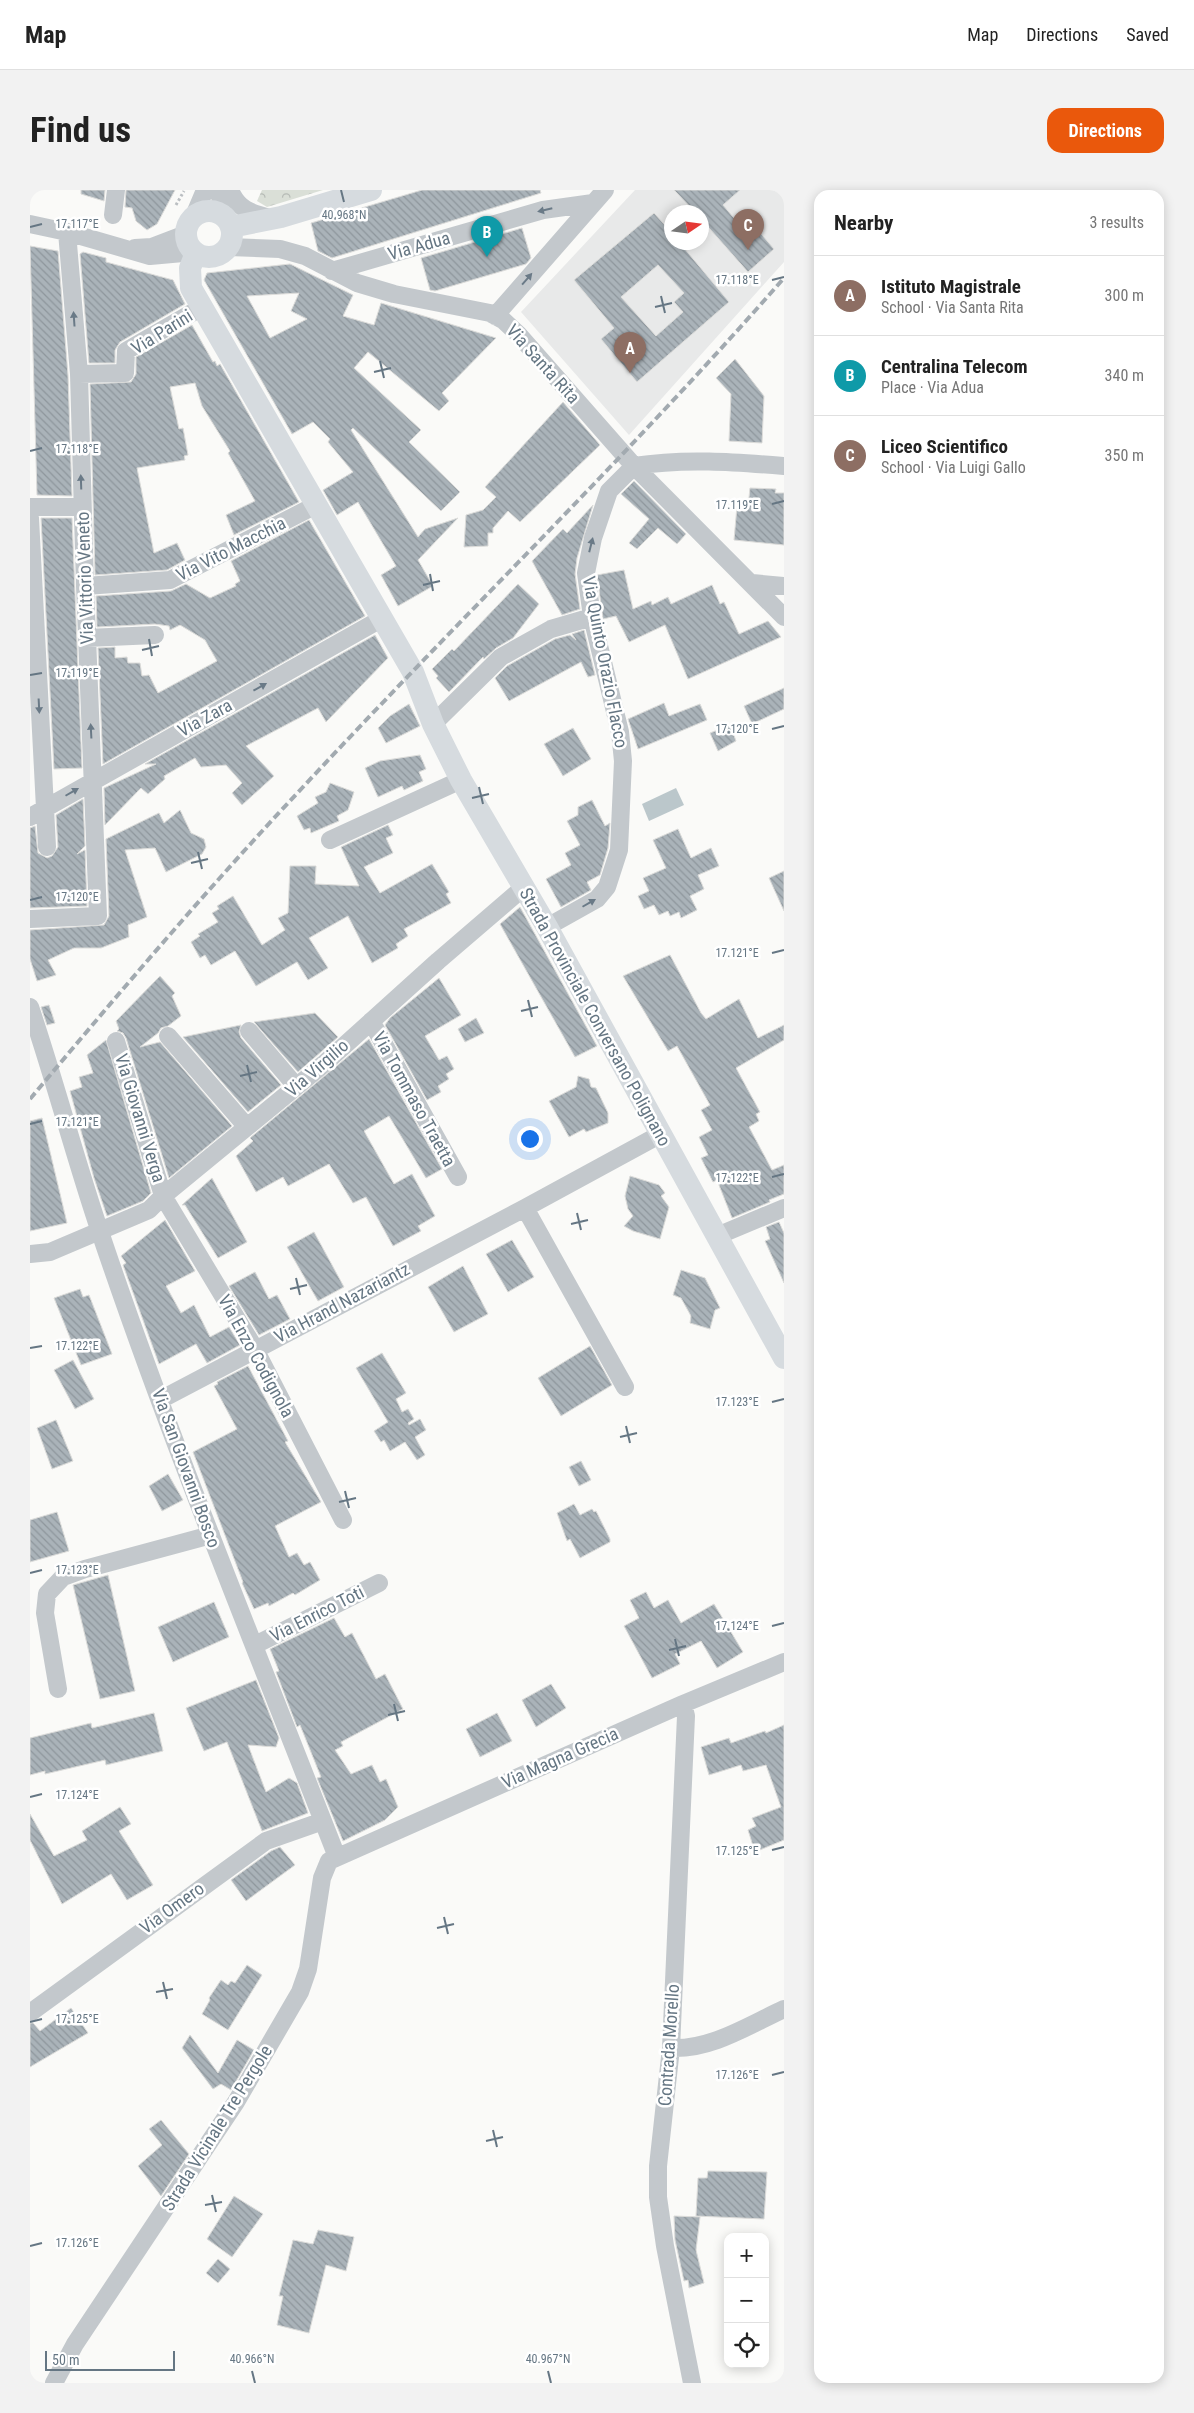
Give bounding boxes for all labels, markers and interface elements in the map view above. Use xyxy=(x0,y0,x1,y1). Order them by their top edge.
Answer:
text: Map xyxy=(25,21,66,49)
text: Map xyxy=(967,24,998,45)
text: Directions xyxy=(1026,24,1098,45)
text: Saved xyxy=(1126,24,1169,45)
button: Directions xyxy=(1047,108,1164,153)
text: Find us xyxy=(30,110,131,151)
north arrow xyxy=(664,205,709,250)
one-way arrow xyxy=(537,206,552,214)
text: 40.968°N xyxy=(322,208,366,222)
pin: C xyxy=(732,209,764,250)
text: Nearby xyxy=(834,211,893,235)
text: 3 results xyxy=(1089,213,1144,232)
pin: B xyxy=(471,216,503,257)
text: 17.117°E xyxy=(55,217,99,231)
street label: Via Adua xyxy=(385,227,452,264)
one-way arrow xyxy=(521,273,532,285)
text: 17.118°E xyxy=(715,273,759,287)
text: Istituto Magistrale xyxy=(881,275,1021,298)
text: A xyxy=(845,286,855,305)
text: 300 m xyxy=(1105,286,1144,305)
text: School · Via Santa Rita xyxy=(881,298,1024,317)
street label: Via Parini xyxy=(127,305,196,358)
one-way arrow xyxy=(70,311,78,327)
street label: Via Santa Rita xyxy=(502,320,584,408)
pin: A xyxy=(614,332,646,373)
text: Centralina Telecom xyxy=(881,355,1028,378)
text: B xyxy=(846,366,854,385)
text: 340 m xyxy=(1105,366,1144,385)
text: Place · Via Adua xyxy=(881,378,984,397)
text: Liceo Scientifico xyxy=(881,435,1008,458)
text: 17.118°E xyxy=(55,442,99,456)
text: C xyxy=(845,446,855,465)
text: 350 m xyxy=(1105,446,1144,465)
text: School · Via Luigi Gallo xyxy=(881,458,1026,477)
one-way arrow xyxy=(77,473,85,489)
text: 17.119°E xyxy=(715,498,759,512)
street label: Via Vittorio Veneto xyxy=(72,511,97,645)
street label: Via Vito Macchia xyxy=(173,512,289,585)
one-way arrow xyxy=(587,537,595,552)
street label: Via Quinto Orazio Flacco xyxy=(579,574,632,750)
text: 17.119°E xyxy=(55,666,99,680)
one-way arrow xyxy=(252,683,267,691)
street label: Via Zara xyxy=(174,694,236,741)
one-way arrow xyxy=(36,698,44,714)
text: 17.120°E xyxy=(715,722,759,736)
one-way arrow xyxy=(87,723,95,739)
one-way arrow xyxy=(66,788,79,797)
street label: Strada Provinciale Conversano Polignano xyxy=(515,884,675,1150)
text: 17.120°E xyxy=(55,890,99,904)
one-way arrow xyxy=(583,898,596,907)
text: 17.121°E xyxy=(715,946,759,960)
street label: Via Tommaso Traetta xyxy=(369,1028,460,1170)
street label: Via Virgilio xyxy=(281,1034,353,1101)
street label: Via Giovanni Verga xyxy=(111,1051,170,1185)
text: 17.121°E xyxy=(55,1115,99,1129)
your location xyxy=(517,1126,543,1152)
text: 17.122°E xyxy=(715,1171,759,1185)
street label: Via Hrand Nazariantz xyxy=(271,1258,413,1347)
street label: Via Enzo Codignola xyxy=(214,1291,299,1421)
text: 17.122°E xyxy=(55,1339,99,1353)
street label: Via San Giovanni Bosco xyxy=(148,1385,225,1550)
text: 17.123°E xyxy=(715,1395,759,1409)
text: 17.123°E xyxy=(55,1563,99,1577)
street label: Via Enrico Toti xyxy=(266,1581,367,1646)
text: 17.124°E xyxy=(715,1619,759,1633)
street label: Via Magna Grecia xyxy=(498,1723,621,1793)
text: 17.124°E xyxy=(55,1788,99,1802)
text: 17.125°E xyxy=(715,1844,759,1858)
street label: Via Omero xyxy=(136,1877,208,1938)
street label: Contrada Morello xyxy=(654,1983,683,2107)
text: 17.125°E xyxy=(55,2012,99,2026)
street label: Strada Vicinale Tre Pergole xyxy=(157,2041,276,2214)
text: 17.126°E xyxy=(715,2068,759,2082)
map controls xyxy=(724,2233,769,2368)
button: + xyxy=(724,2233,769,2278)
text: 17.126°E xyxy=(55,2236,99,2250)
button: − xyxy=(724,2278,769,2323)
button: locate xyxy=(724,2323,769,2368)
scale bar xyxy=(45,2348,175,2371)
text: 50 m xyxy=(52,2352,80,2368)
text: 40.966°N xyxy=(230,2352,274,2366)
text: 40.967°N xyxy=(526,2352,570,2366)

